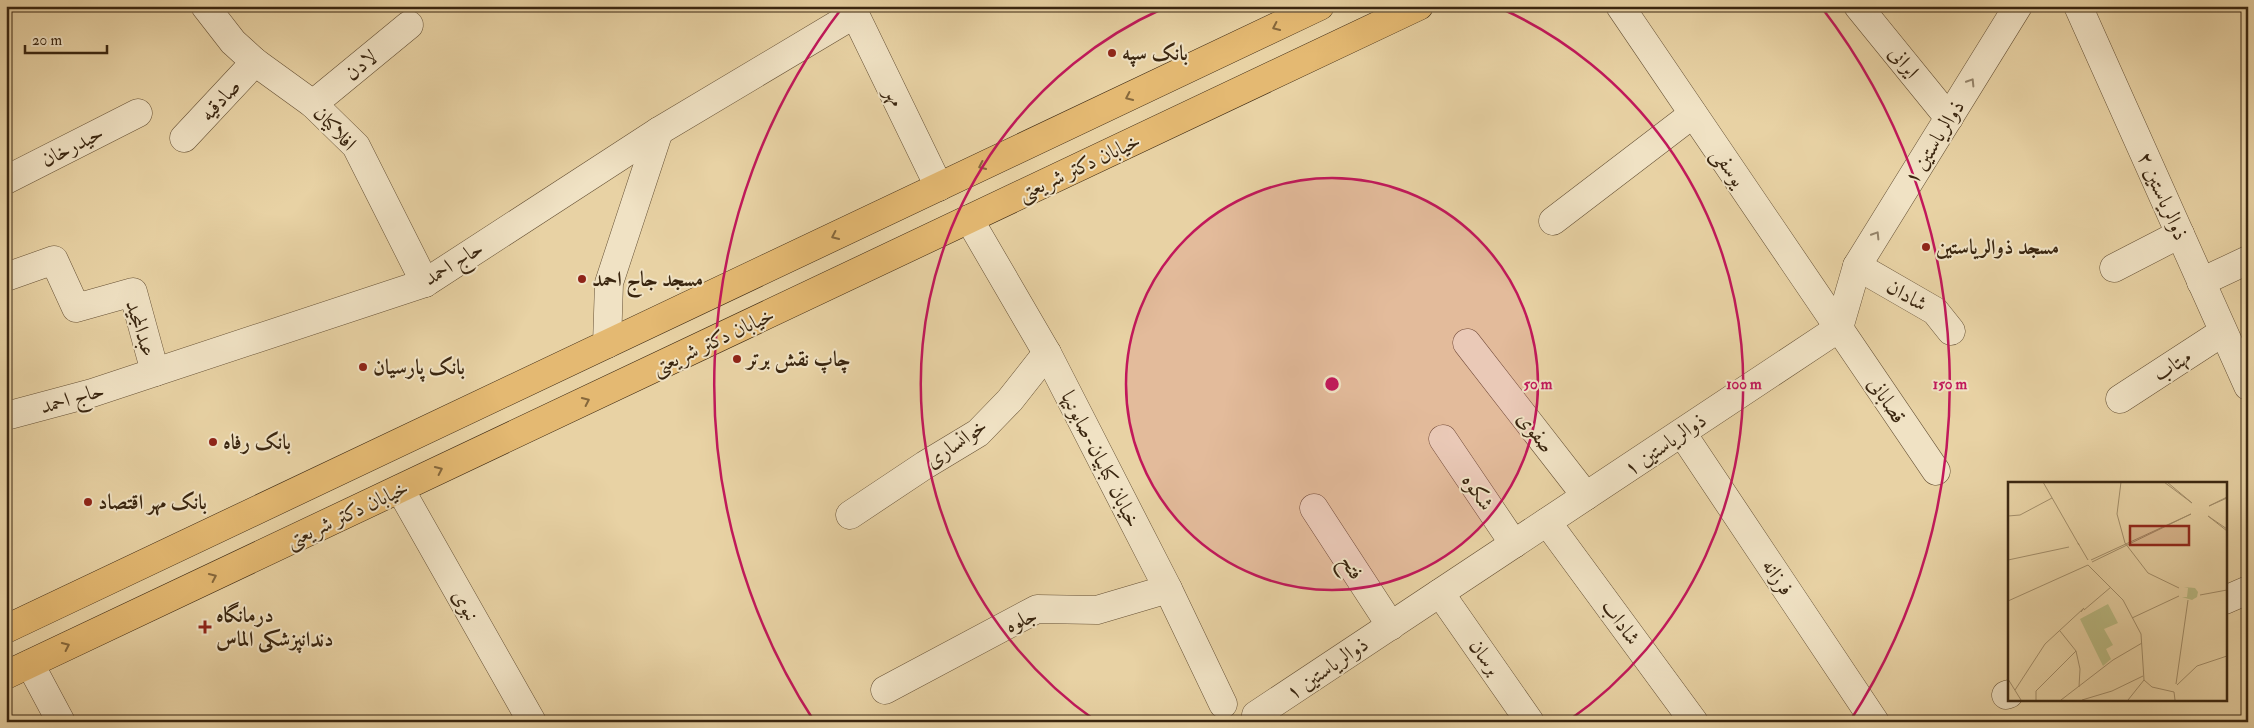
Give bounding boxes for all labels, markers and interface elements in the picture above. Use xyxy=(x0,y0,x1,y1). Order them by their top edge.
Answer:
one-way arrow xyxy=(1272,21,1281,31)
scale bar xyxy=(25,22,108,54)
text: 20 m xyxy=(32,31,62,50)
place label: بانک سپه xyxy=(1122,40,1188,67)
street label: ایرانی xyxy=(1882,40,1925,84)
street label: لادن xyxy=(339,44,383,87)
marker: بانک سپه xyxy=(1106,47,1118,59)
street label: صادقیه xyxy=(194,74,247,127)
one-way arrow xyxy=(1965,79,1974,88)
street label: مهر xyxy=(878,81,911,111)
one-way arrow xyxy=(1125,91,1134,101)
street label: ذوالریاستین ۱ xyxy=(1898,95,1971,189)
street label: افلاکیان xyxy=(307,100,362,157)
street label: حیدرخان xyxy=(36,119,108,174)
street label: خیابان دکتر شریعتی xyxy=(1013,127,1145,209)
street label: یوسفی xyxy=(1705,142,1752,194)
street label: ذوالریاستین ۲ xyxy=(2131,148,2194,245)
one-way arrow xyxy=(978,160,987,171)
one-way arrow xyxy=(832,230,841,240)
one-way arrow xyxy=(1870,232,1879,241)
place label: مسجد ذوالریاستین xyxy=(1936,234,2059,261)
street label: حاج احمد xyxy=(418,235,491,297)
marker: مسجد ذوالریاستین xyxy=(1920,241,1932,253)
place label: مسجد جاج احمد xyxy=(592,266,703,298)
marker: مسجد جاج احمد xyxy=(576,273,588,285)
street label: شادان xyxy=(1881,273,1932,318)
street label: عبدالمجید xyxy=(119,296,162,360)
street label: خیابان دکتر شریعتی xyxy=(647,301,779,383)
street label: مهتاب xyxy=(2148,343,2197,388)
place label: چاپ نقش برتر xyxy=(745,346,851,374)
marker: چاپ نقش برتر xyxy=(731,353,743,365)
place label: بانک پارسیان xyxy=(373,354,465,382)
marker: بانک پارسیان xyxy=(357,361,369,373)
street label: قصابانی xyxy=(1861,372,1912,429)
centre of rings xyxy=(1323,375,1341,393)
text: 50 m xyxy=(1524,375,1553,394)
text: 100 m xyxy=(1726,375,1762,394)
text: 150 m xyxy=(1933,375,1967,394)
street label: حاج احمد xyxy=(37,376,109,425)
street label: خیابان کبابیان-صابونیها xyxy=(1054,386,1147,532)
one-way arrow xyxy=(581,396,590,407)
street label: صفوی xyxy=(1511,406,1560,459)
street label: ذوالریاستین ۱ xyxy=(1619,407,1712,482)
street label: خوانساری xyxy=(920,412,993,474)
place label: بانک رفاه xyxy=(223,429,291,456)
marker: بانک رفاه xyxy=(207,436,219,448)
one-way arrow xyxy=(434,466,443,476)
street label: شکوه xyxy=(1455,468,1500,516)
street label: خیابان دکتر شریعتی xyxy=(281,474,413,556)
inset map xyxy=(2008,482,2226,700)
place label: بانک مهر اقتصاد xyxy=(98,489,207,516)
marker: بانک مهر اقتصاد xyxy=(82,496,94,508)
street label: فتح xyxy=(1329,550,1370,588)
street label: فرزانه xyxy=(1756,554,1799,601)
one-way arrow xyxy=(208,573,217,583)
street label: نبوی xyxy=(446,584,485,626)
street label: شاداب xyxy=(1595,594,1646,651)
place label: درمانگاه دندانپزشکی الماس xyxy=(216,601,333,654)
street label: جلوه xyxy=(1001,602,1042,639)
marker: درمانگاه دندانپزشکی الماس xyxy=(198,620,212,634)
street label: ذوالریاستین ۱ xyxy=(1281,631,1374,706)
street label: برسان xyxy=(1462,634,1507,681)
one-way arrow xyxy=(61,642,70,653)

